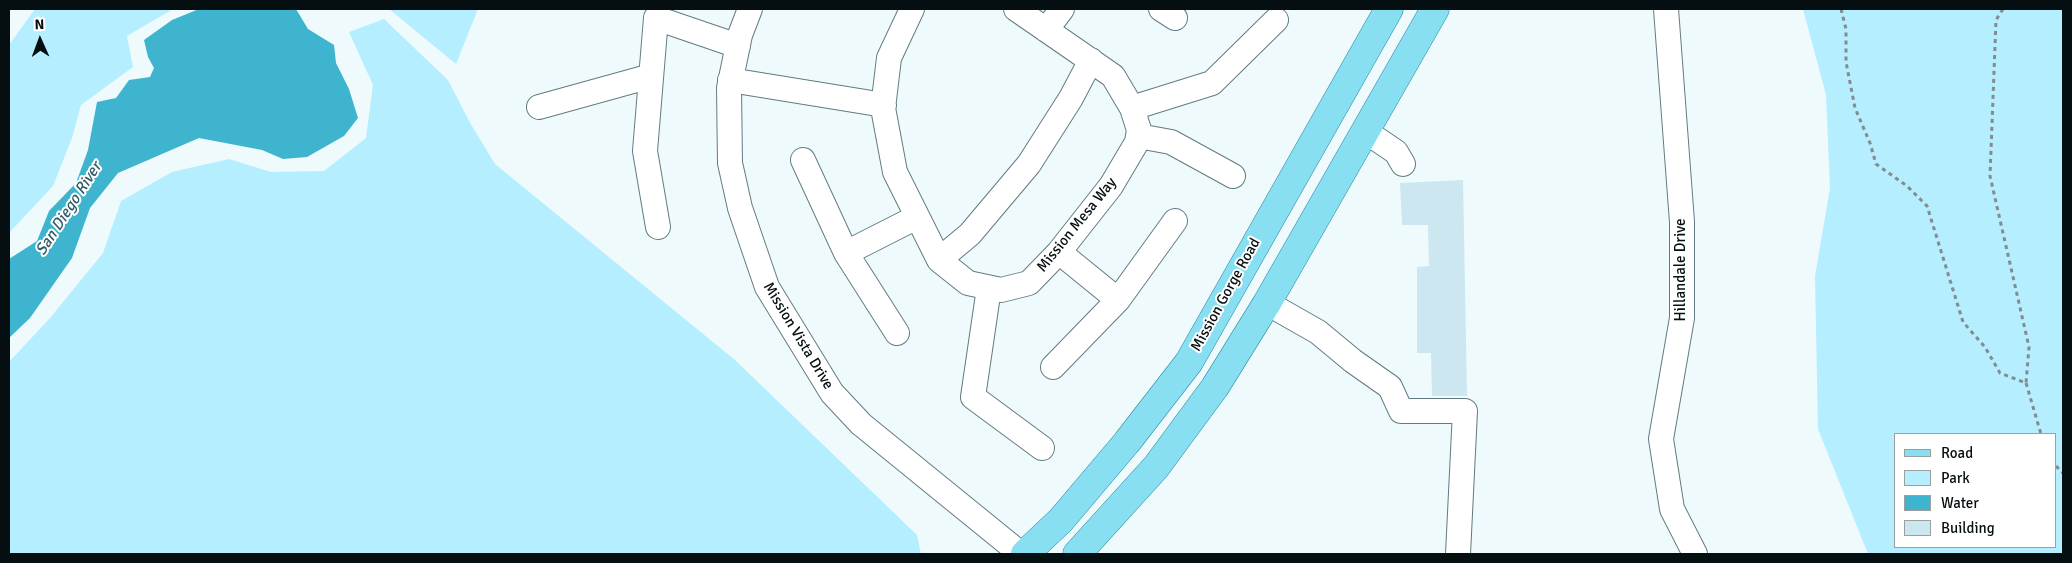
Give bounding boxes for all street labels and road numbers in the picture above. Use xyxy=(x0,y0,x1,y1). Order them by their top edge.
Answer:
street label: Mission Mesa Way xyxy=(1033,174,1121,276)
street label: Hillandale Drive xyxy=(1672,219,1690,321)
street label: Mission Gorge Road xyxy=(1188,235,1264,355)
street label: Mission Vista Drive xyxy=(759,279,837,393)

